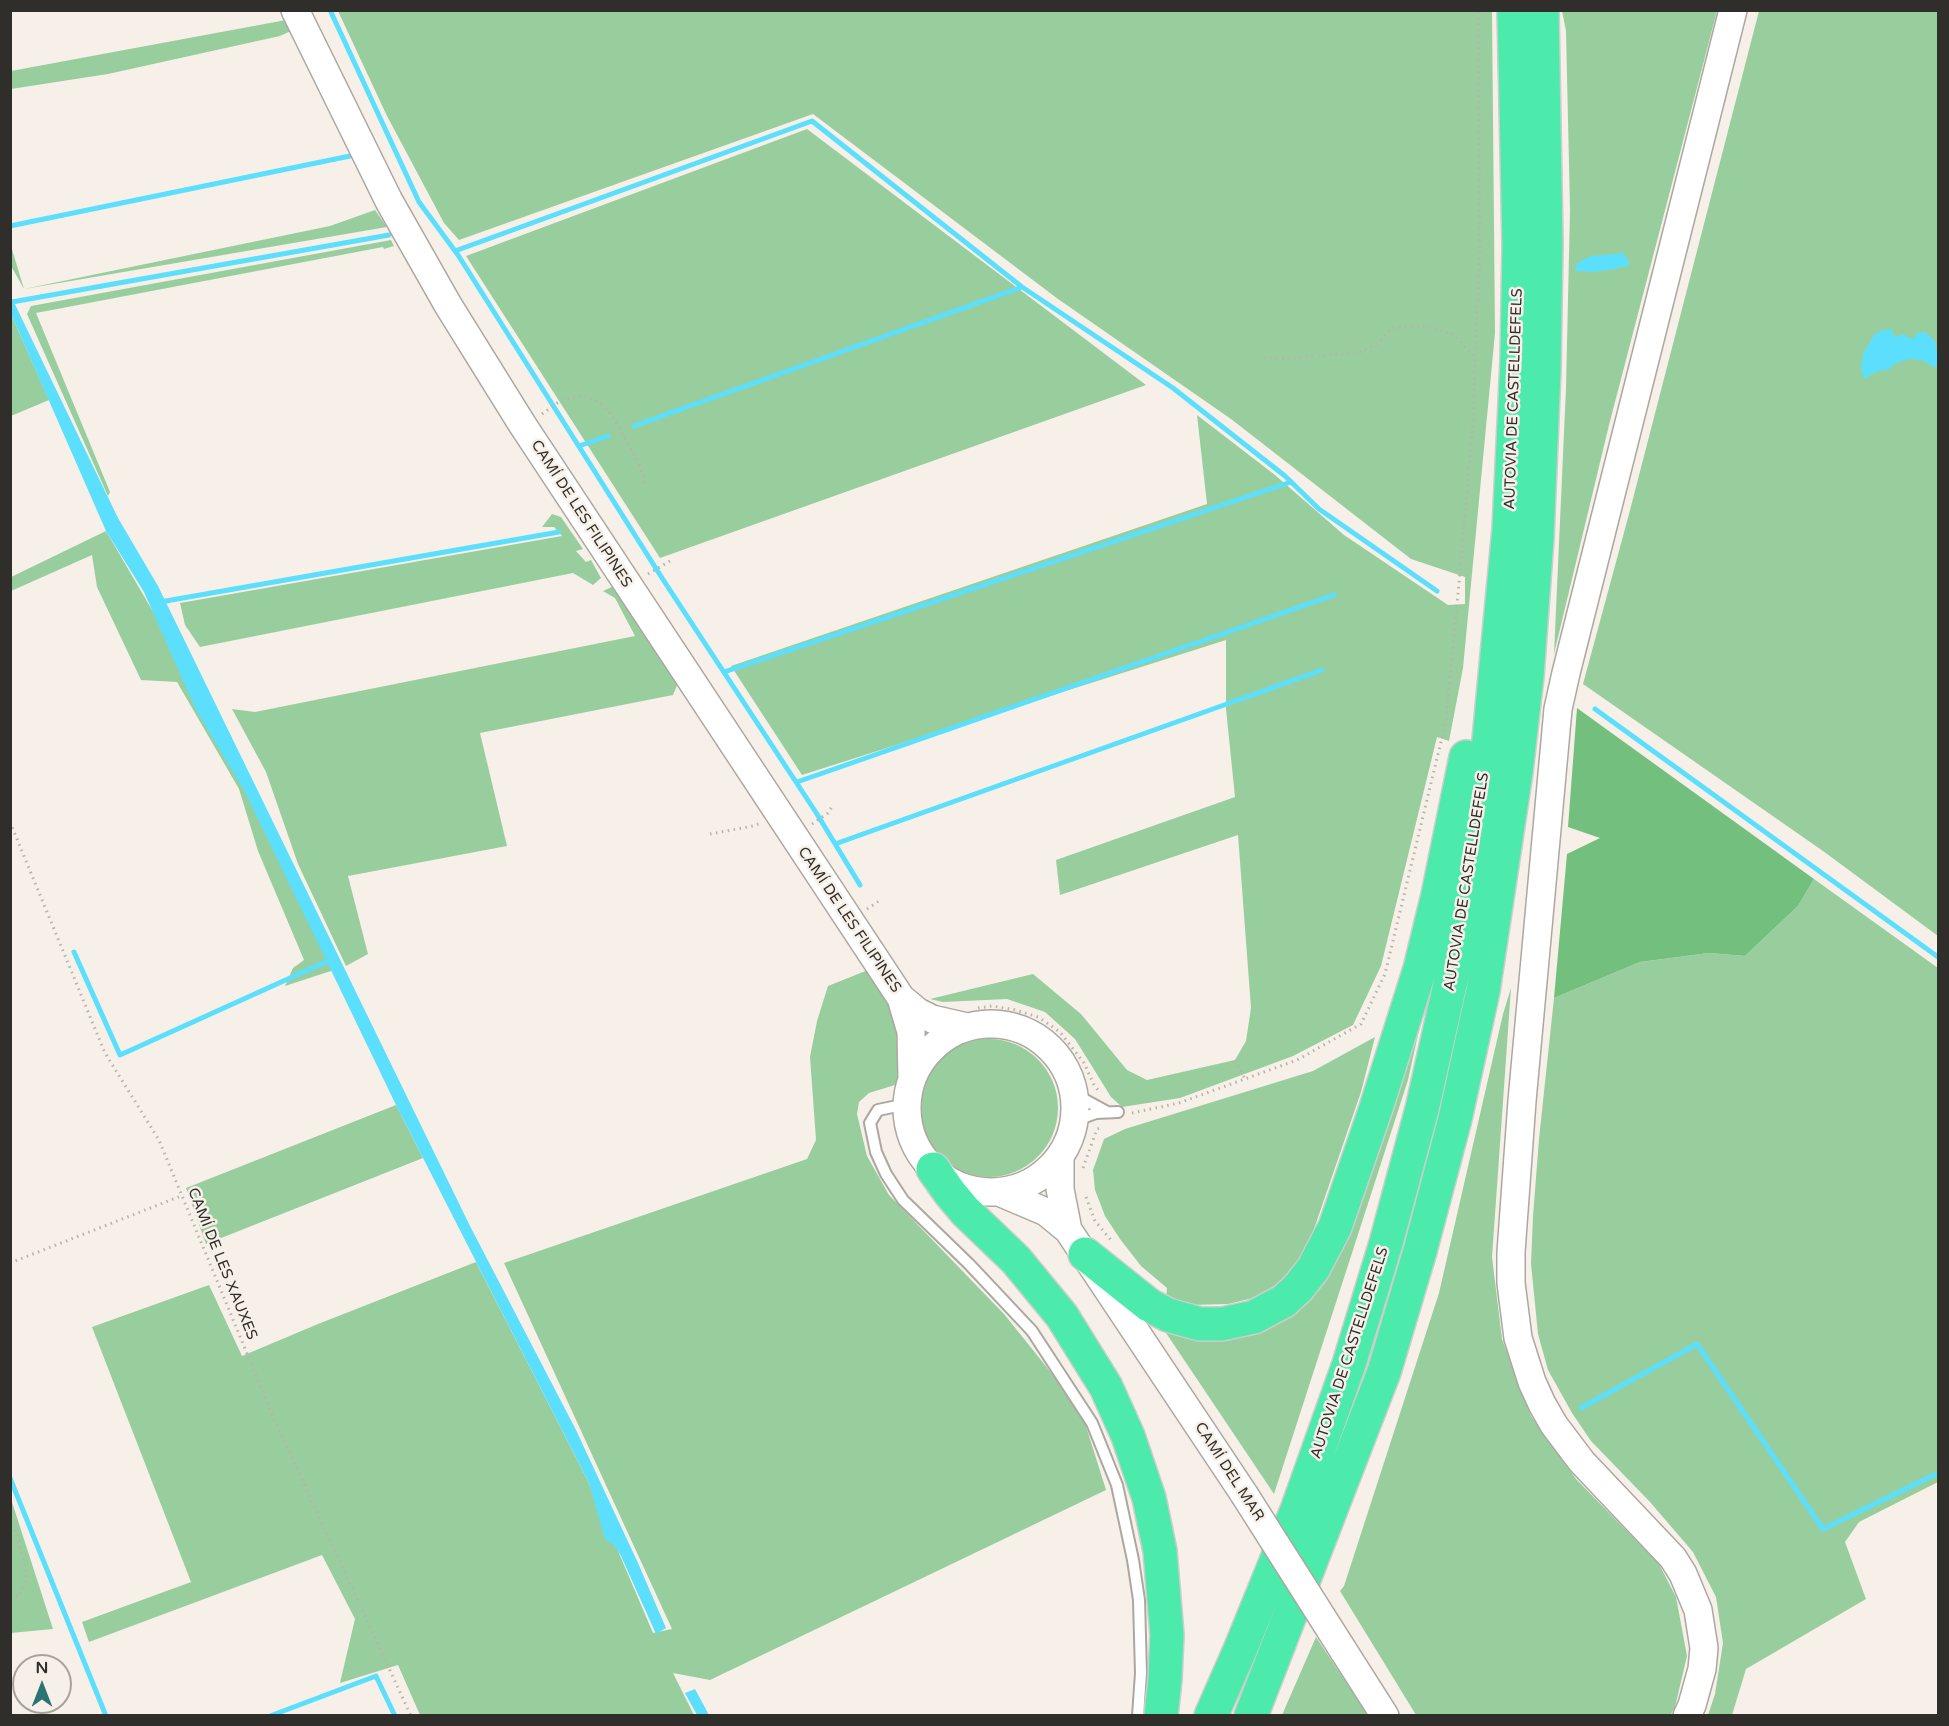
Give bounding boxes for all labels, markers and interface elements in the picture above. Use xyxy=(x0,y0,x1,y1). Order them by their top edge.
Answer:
street label: AUTOVIA DE CASTELLDEFELS xyxy=(1501,288,1527,510)
street label: CAMÍ DE LES FILIPINES xyxy=(527,437,635,591)
street label: AUTOVIA DE CASTELLDEFELS xyxy=(1441,771,1493,993)
street label: CAMÍ DE LES FILIPINES xyxy=(793,844,905,996)
street label: CAMÍ DE LES XAUXES xyxy=(183,1185,261,1343)
street label: AUTOVIA DE CASTELLDEFELS xyxy=(1307,1245,1393,1461)
street label: CAMÍ DEL MAR xyxy=(1190,1419,1268,1525)
north arrow xyxy=(12,1654,72,1714)
text: N xyxy=(36,1658,48,1678)

